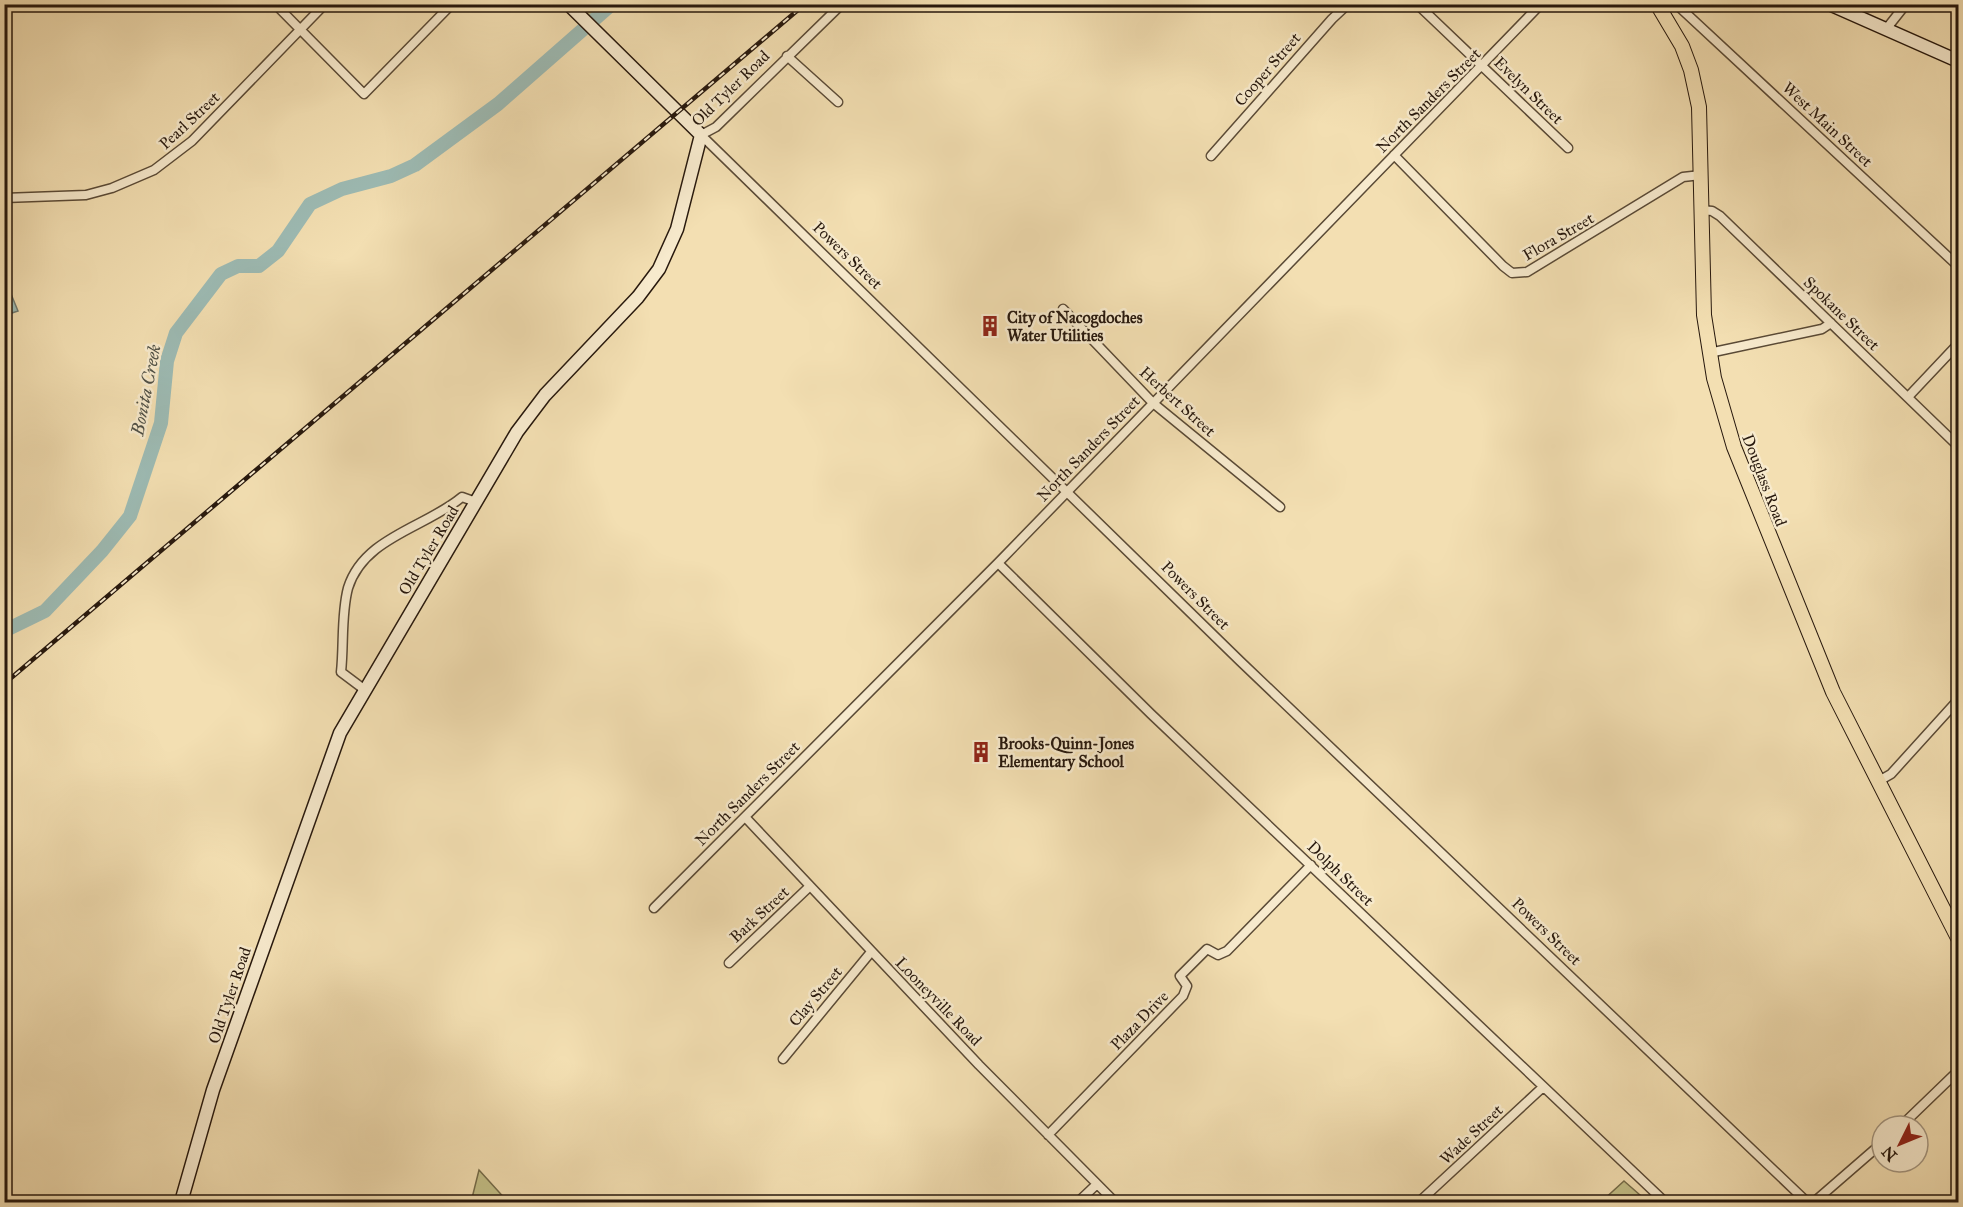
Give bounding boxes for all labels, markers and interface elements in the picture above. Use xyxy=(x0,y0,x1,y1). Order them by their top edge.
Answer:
street label: Cooper Street xyxy=(1230,28,1305,110)
street label: North Sanders Street xyxy=(1372,44,1485,156)
street label: Old Tyler Road xyxy=(687,46,773,130)
street label: Evelyn Street xyxy=(1490,53,1567,128)
street label: West Main Street xyxy=(1779,78,1877,171)
street label: Pearl Street xyxy=(155,87,224,153)
street label: Flora Street xyxy=(1519,208,1597,264)
street label: Powers Street xyxy=(809,218,886,293)
street label: Spokane Street xyxy=(1800,272,1884,354)
place label: City of Nacogdoches Water Utilities xyxy=(1007,308,1143,345)
building icon: City of Nacogdoches Water Utilities xyxy=(978,314,1002,338)
water label: Bonita Creek xyxy=(126,343,166,438)
street label: Herbert Street xyxy=(1136,362,1220,441)
street label: North Sanders Street xyxy=(1033,391,1144,505)
street label: Douglass Road xyxy=(1737,431,1791,529)
street label: Old Tyler Road xyxy=(394,502,463,598)
street label: Powers Street xyxy=(1157,557,1234,634)
place label: Brooks-Quinn-Jones Elementary School xyxy=(998,734,1134,772)
street label: North Sanders Street xyxy=(691,737,804,849)
building icon: Brooks-Quinn-Jones Elementary School xyxy=(969,740,993,764)
street label: Dolph Street xyxy=(1303,837,1378,910)
street label: Bark Street xyxy=(726,882,793,946)
street label: Powers Street xyxy=(1508,894,1585,969)
street label: Old Tyler Road xyxy=(204,944,255,1046)
street label: Looneyville Road xyxy=(892,953,986,1050)
street label: Clay Street xyxy=(785,962,846,1030)
street label: Plaza Drive xyxy=(1107,987,1172,1054)
street label: Wade Street xyxy=(1436,1100,1507,1168)
north arrow xyxy=(1870,1114,1930,1174)
text: N xyxy=(1878,1142,1901,1165)

